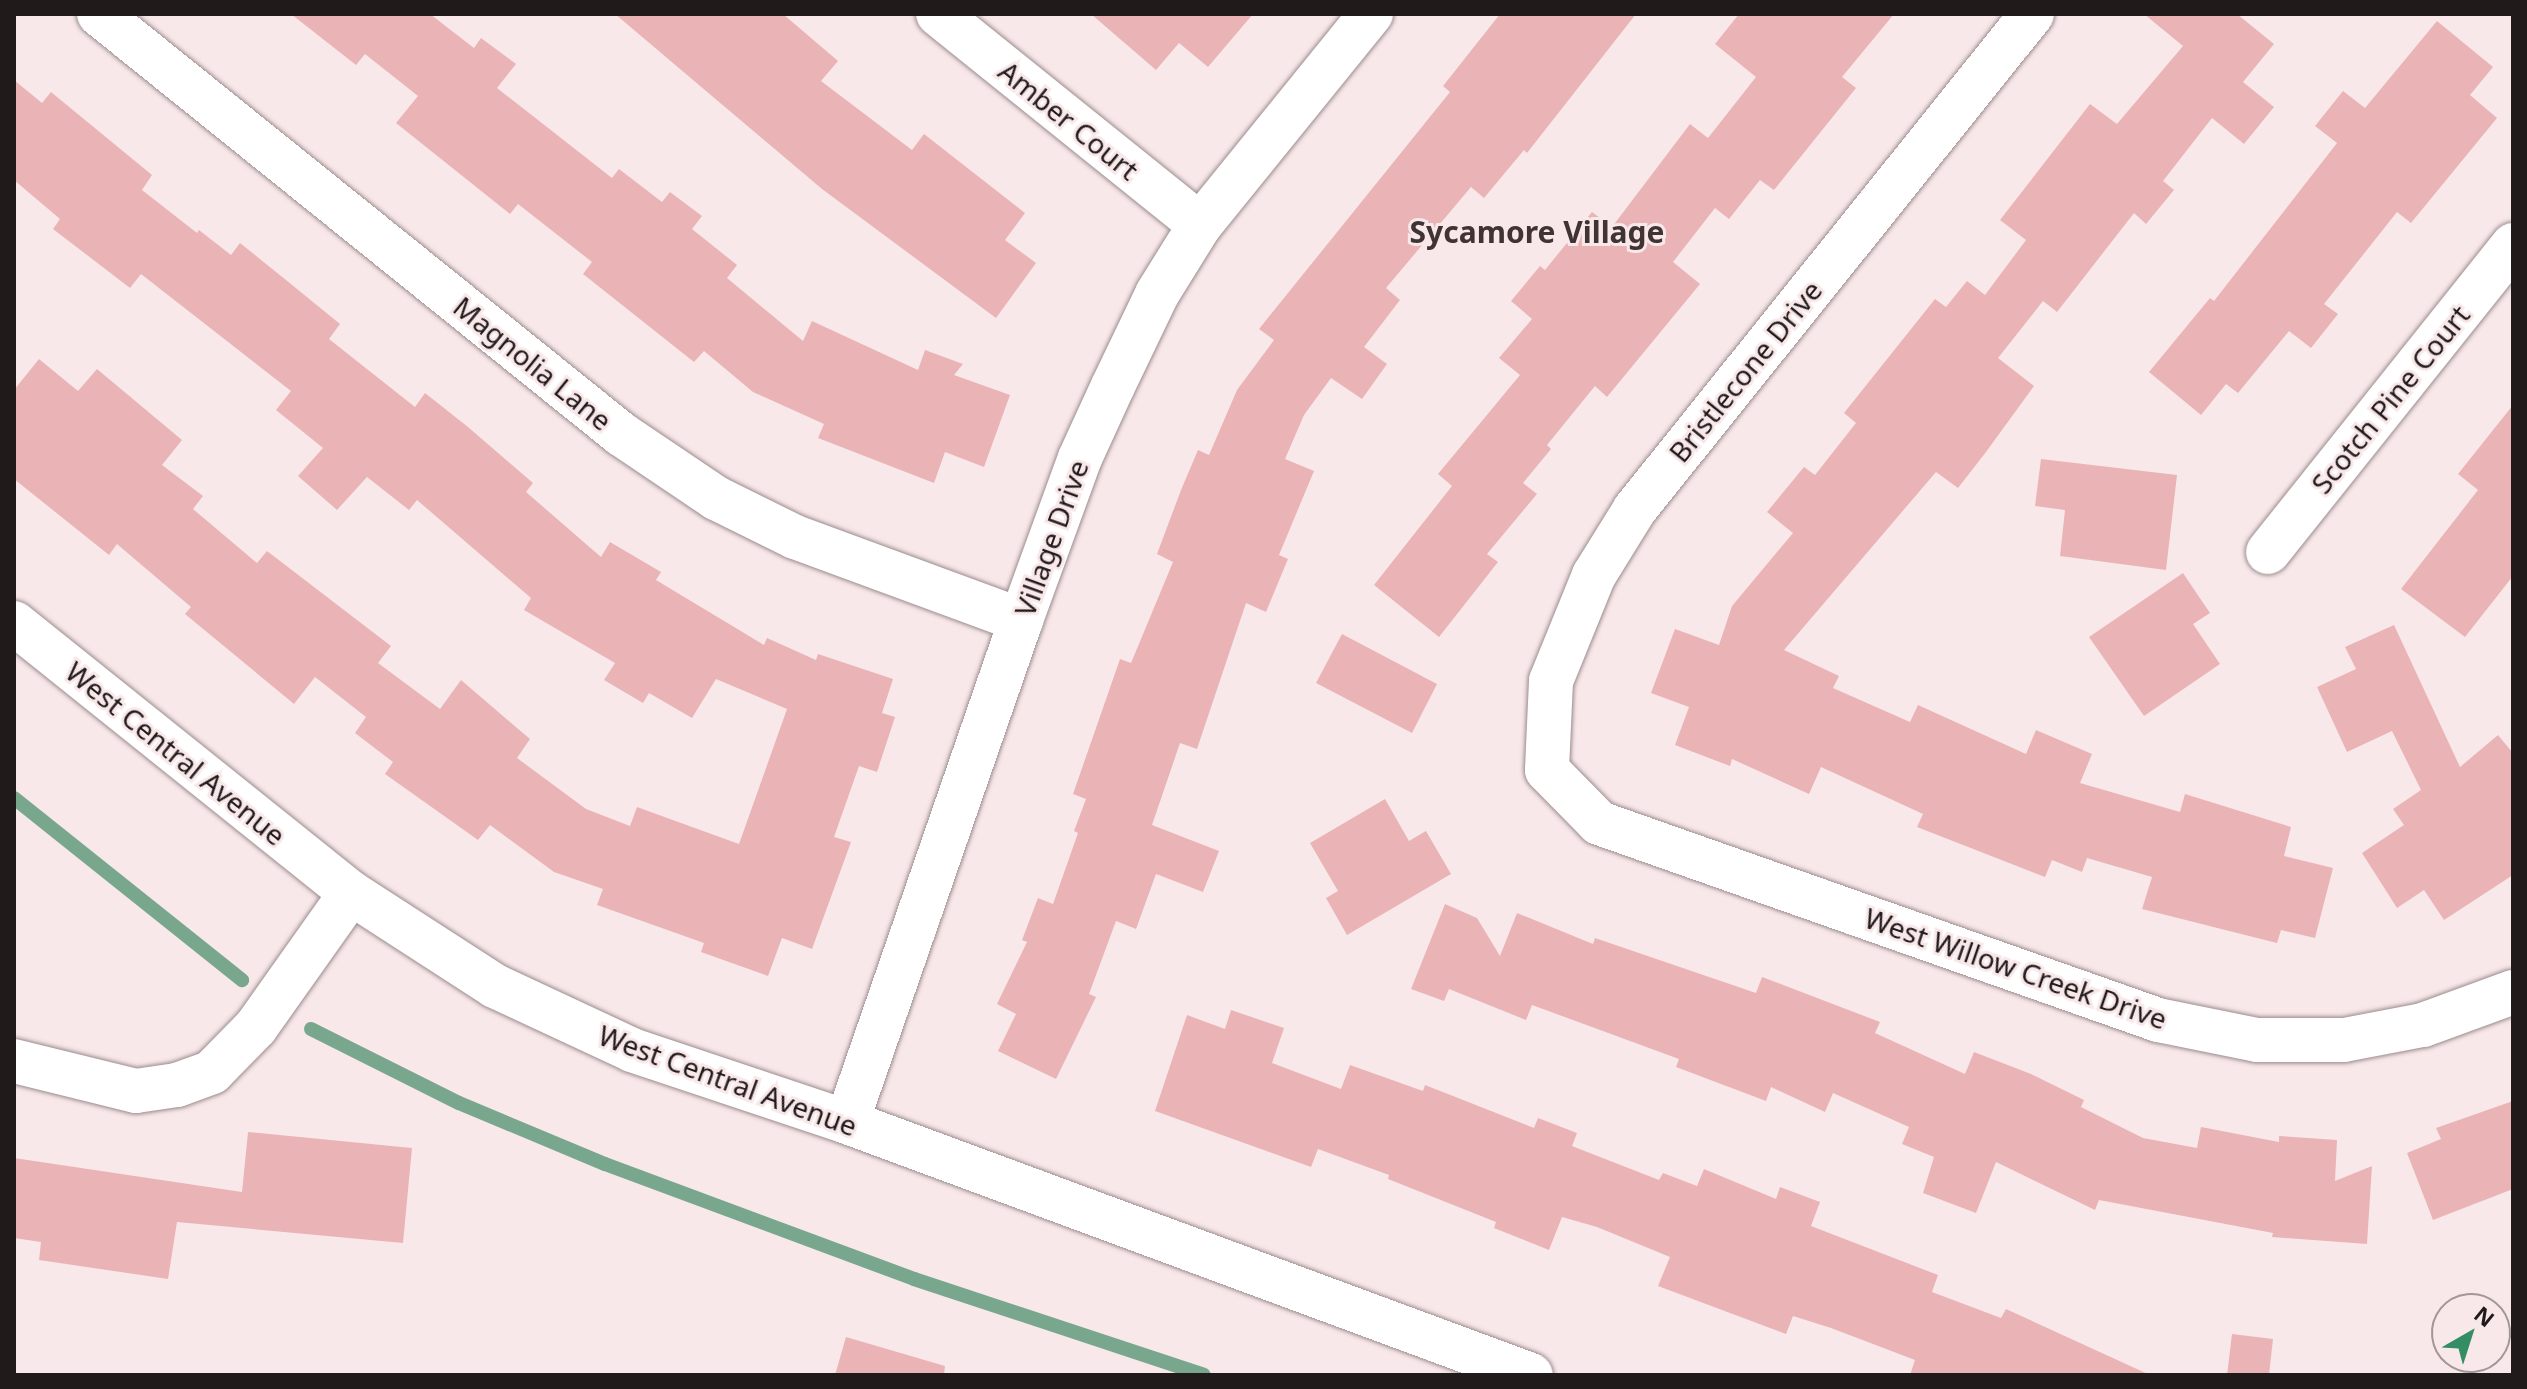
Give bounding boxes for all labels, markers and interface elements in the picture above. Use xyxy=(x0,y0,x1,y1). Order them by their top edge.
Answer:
street label: Amber Court xyxy=(993,54,1145,186)
district label: Sycamore Village xyxy=(1410,214,1664,250)
street label: Bristlecone Drive xyxy=(1662,274,1828,468)
street label: Magnolia Lane xyxy=(447,289,619,437)
street label: Scotch Pine Court xyxy=(2304,298,2476,500)
street label: Village Drive xyxy=(1007,455,1095,621)
street label: West Central Avenue xyxy=(60,654,292,852)
street label: West Willow Creek Drive xyxy=(1861,900,2171,1036)
street label: West Central Avenue xyxy=(594,1018,862,1142)
north arrow xyxy=(2431,1293,2511,1373)
text: N xyxy=(2468,1299,2501,1333)

